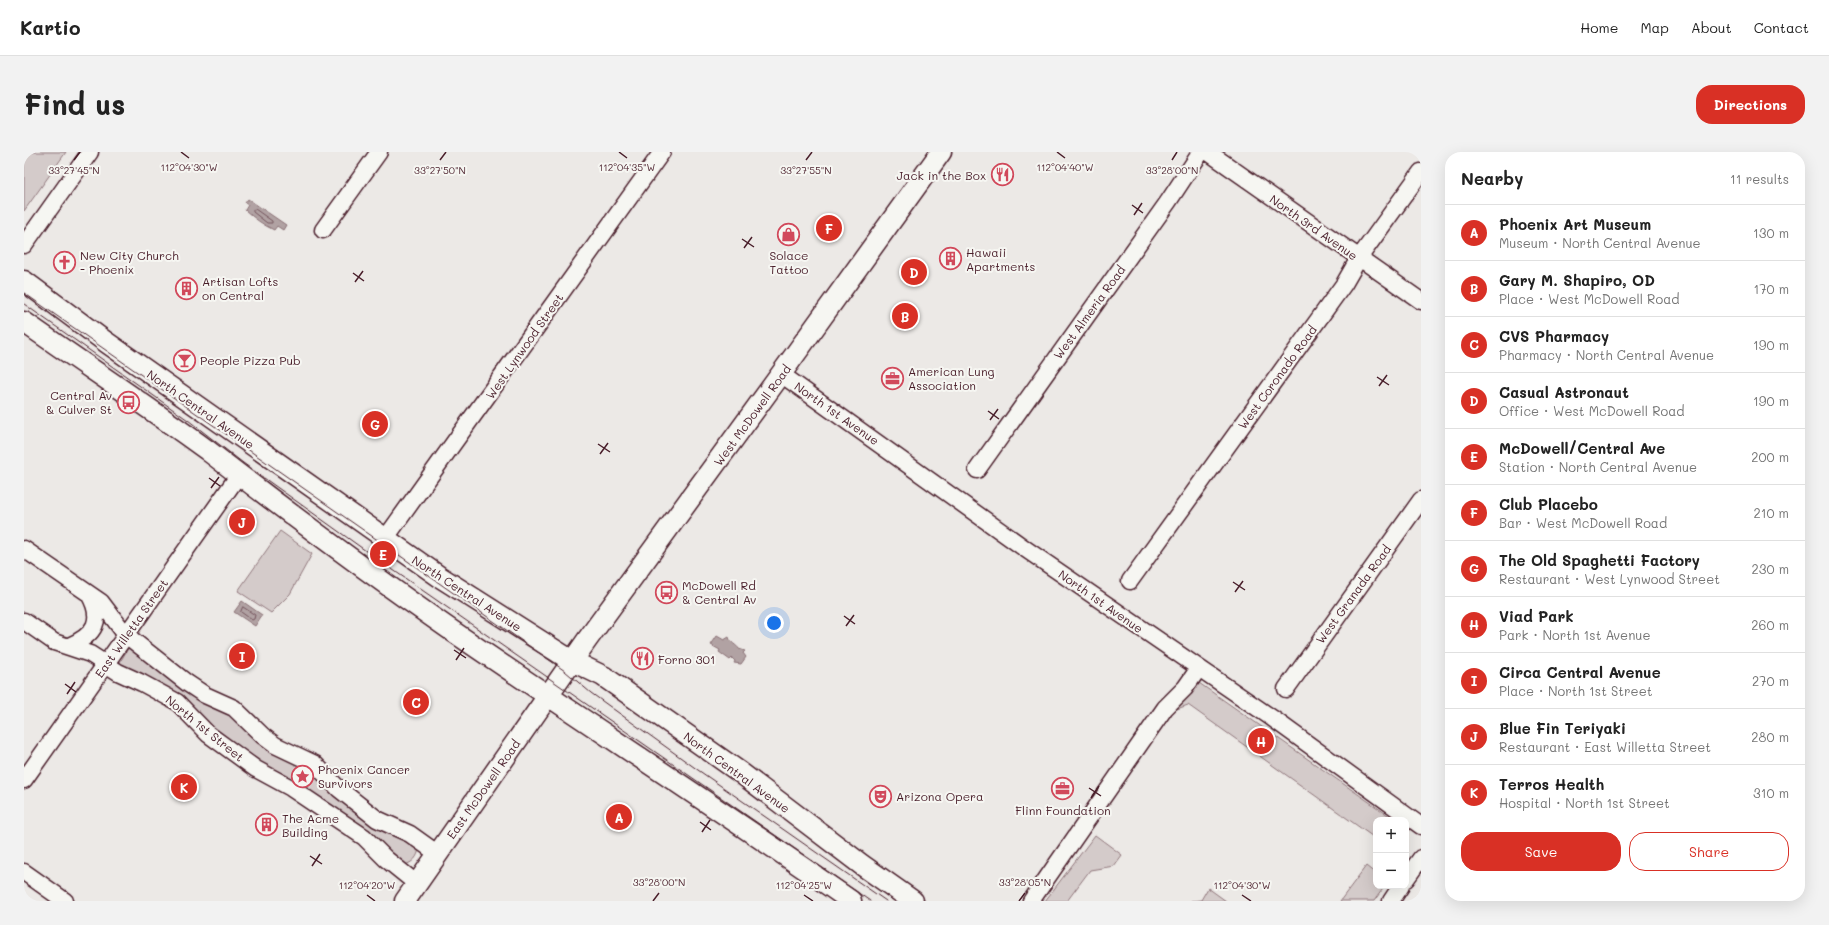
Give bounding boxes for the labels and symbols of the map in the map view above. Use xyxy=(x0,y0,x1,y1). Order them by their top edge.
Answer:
text: 112°04'30"W xyxy=(161,160,218,174)
text: 112°04'35"W xyxy=(599,160,656,174)
text: 112°04'40"W xyxy=(1037,160,1094,174)
restaurant icon: Jack in the Box xyxy=(989,162,1015,188)
text: 33°27'45"N xyxy=(48,163,100,177)
text: 33°27'50"N xyxy=(414,163,466,177)
text: 33°27'55"N xyxy=(780,163,832,177)
text: 33°28'00"N xyxy=(1146,163,1198,177)
place label: Jack in the Box xyxy=(897,167,986,183)
street label: North 3rd Avenue xyxy=(1267,191,1361,263)
pin: F xyxy=(816,213,842,243)
shop icon: Solace Tattoo xyxy=(776,221,802,247)
place label: Hawaii Apartments xyxy=(966,244,1035,274)
building icon: Hawaii Apartments xyxy=(937,246,963,272)
place label: New City Church - Phoenix xyxy=(80,247,179,277)
place label: Solace Tattoo xyxy=(770,247,808,277)
church icon: New City Church - Phoenix xyxy=(52,249,78,275)
pin: D xyxy=(901,257,927,287)
street label: West Almeria Road xyxy=(1050,262,1129,362)
place label: Artisan Lofts on Central xyxy=(202,273,278,303)
building icon: Artisan Lofts on Central xyxy=(174,275,200,301)
street label: West Lynwood Street xyxy=(481,290,567,402)
pin: B xyxy=(892,301,918,331)
street label: West Coronado Road xyxy=(1234,322,1320,432)
bar icon: People Pizza Pub xyxy=(172,347,198,373)
place label: People Pizza Pub xyxy=(200,352,301,368)
street label: West McDowell Road xyxy=(710,361,794,469)
place label: American Lung Association xyxy=(908,363,995,393)
office icon: American Lung Association xyxy=(879,365,905,391)
street label: North Central Avenue xyxy=(144,366,258,452)
street label: North 1st Avenue xyxy=(792,378,882,448)
place label: Central Av & Culver St xyxy=(46,387,112,417)
bus stop icon: Central Av & Culver St xyxy=(115,389,141,415)
pin: G xyxy=(362,409,388,439)
pin: J xyxy=(229,507,255,537)
pin: E xyxy=(370,539,396,569)
street label: West Granada Road xyxy=(1312,541,1394,647)
street label: North Central Avenue xyxy=(409,552,525,634)
street label: North 1st Avenue xyxy=(1056,566,1146,636)
street label: East Willetta Street xyxy=(91,575,171,681)
place label: McDowell Rd & Central Av xyxy=(682,577,756,607)
bus stop icon: McDowell Rd & Central Av xyxy=(653,579,679,605)
your location xyxy=(764,613,784,633)
pin: I xyxy=(229,641,255,671)
restaurant icon: Forno 301 xyxy=(630,646,656,672)
place label: Forno 301 xyxy=(658,651,715,667)
pin: C xyxy=(403,687,429,717)
street label: North 1st Street xyxy=(163,691,247,765)
pin: H xyxy=(1248,726,1274,756)
street label: North Central Avenue xyxy=(681,728,793,816)
street label: East McDowell Road xyxy=(443,736,524,842)
place label: Phoenix Cancer Survivors xyxy=(318,761,410,791)
place icon: Phoenix Cancer Survivors xyxy=(289,763,315,789)
pin: K xyxy=(171,772,197,802)
office icon: Flinn Foundation xyxy=(1050,776,1076,802)
theatre icon: Arizona Opera xyxy=(867,783,893,809)
place label: Arizona Opera xyxy=(896,788,984,804)
pin: A xyxy=(606,802,632,832)
place label: Flinn Foundation xyxy=(1015,802,1111,818)
place label: The Acme Building xyxy=(282,810,339,840)
building icon: The Acme Building xyxy=(254,812,280,838)
text: 33°28'00"N xyxy=(633,875,685,889)
text: 33°28'05"N xyxy=(999,875,1051,889)
text: 112°04'20"W xyxy=(339,878,396,892)
text: 112°04'25"W xyxy=(776,878,832,892)
text: 112°04'30"W xyxy=(1214,878,1271,892)

